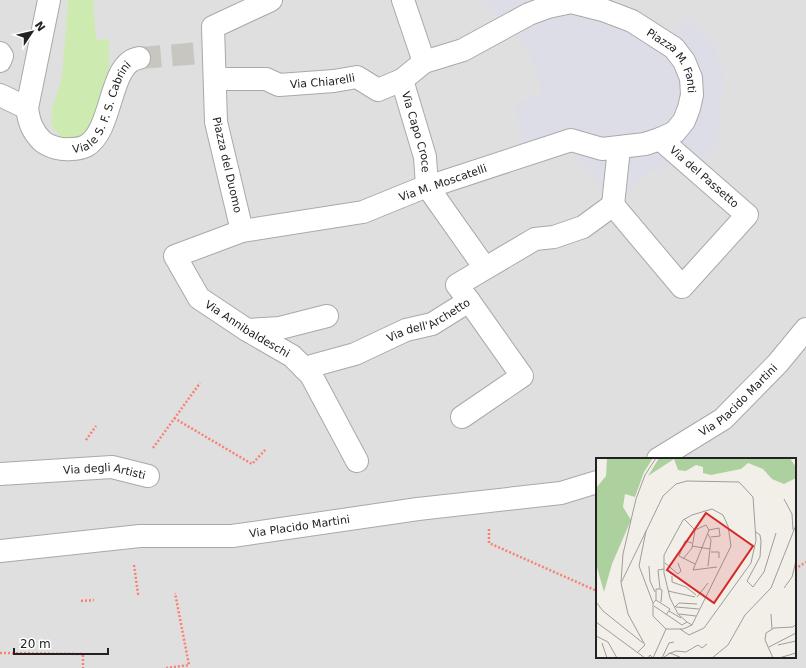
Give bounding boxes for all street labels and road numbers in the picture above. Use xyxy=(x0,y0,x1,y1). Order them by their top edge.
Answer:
street label: Piazza M. Fanti xyxy=(644,26,698,93)
street label: Viale S. F. S. Cabrini xyxy=(71,58,133,156)
street label: Via Chiarelli xyxy=(290,71,356,91)
street label: Via Capo Croce xyxy=(399,90,433,173)
street label: Piazza del Duomo xyxy=(210,116,244,214)
street label: Via del Passetto xyxy=(667,143,741,211)
street label: Via M. Moscatelli xyxy=(397,162,489,204)
street label: Via dell'Archetto xyxy=(385,295,472,345)
street label: Via Annibaldeschi xyxy=(203,297,292,360)
street label: Via Placido Martini xyxy=(696,361,780,439)
street label: Via degli Artisti xyxy=(63,460,147,482)
street label: Via Placido Martini xyxy=(248,512,351,540)

